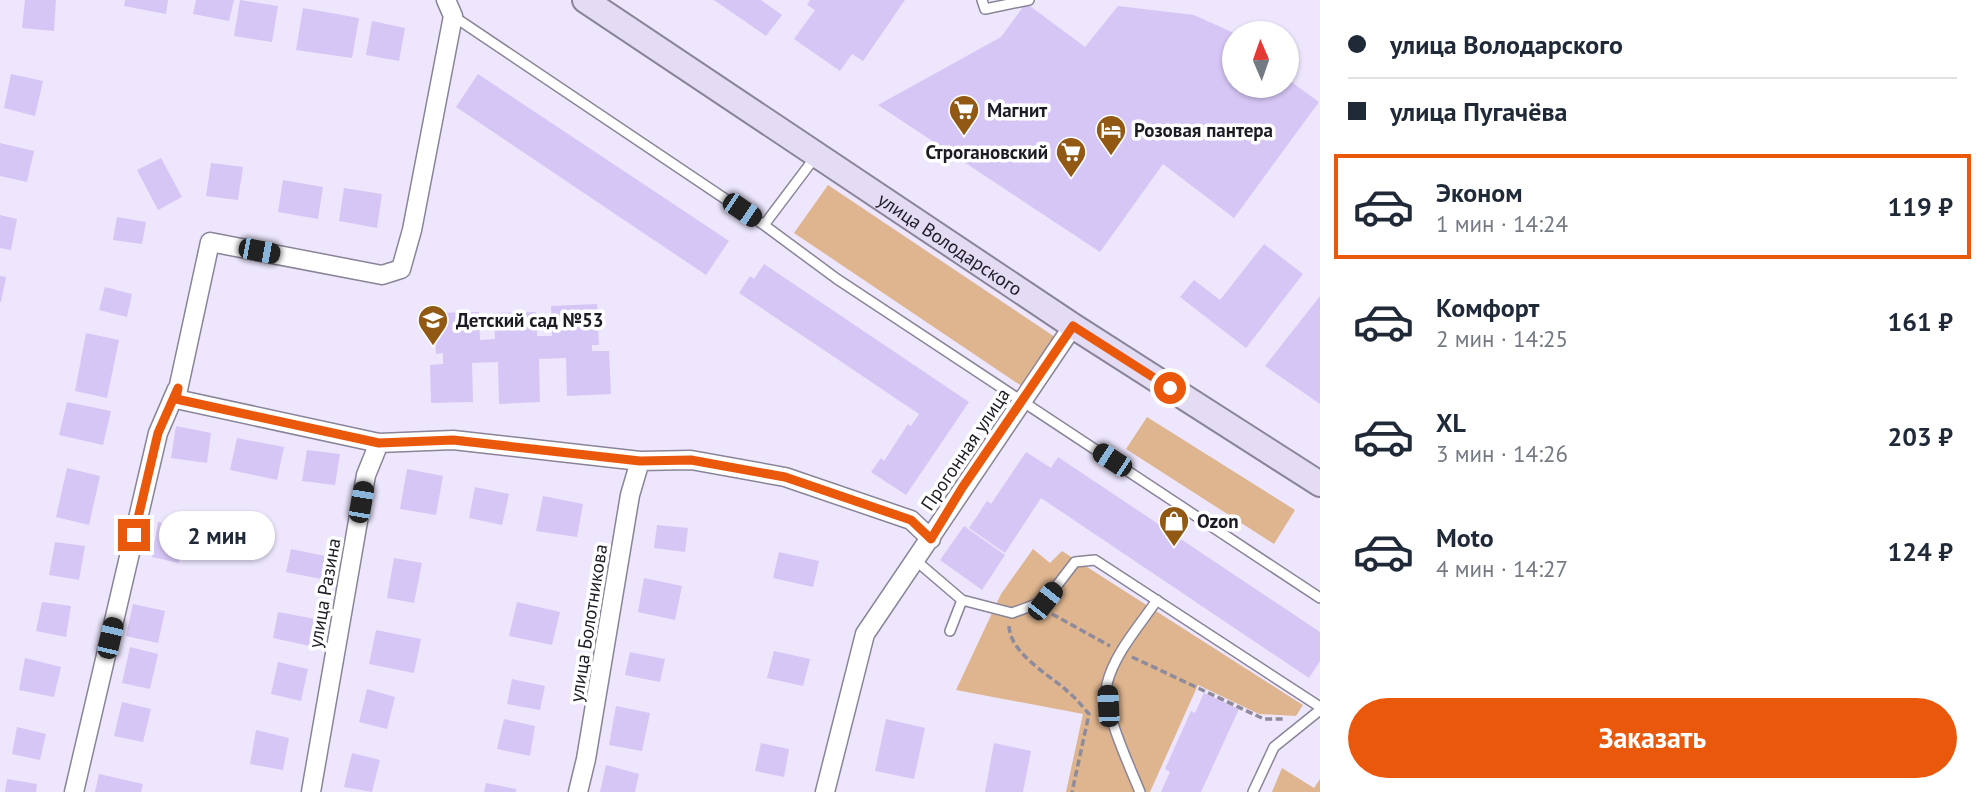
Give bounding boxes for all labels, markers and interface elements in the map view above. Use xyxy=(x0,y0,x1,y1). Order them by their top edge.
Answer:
north arrow xyxy=(1222,21,1298,98)
map controls xyxy=(1222,21,1299,98)
text: улица Володарского xyxy=(1390,28,1623,61)
supermarket icon: Магнит xyxy=(947,93,981,137)
text: улица Пугачёва xyxy=(1390,95,1567,128)
place label: Магнит xyxy=(987,98,1047,122)
hotel icon: Розовая пантера xyxy=(1094,113,1128,157)
place label: Розовая пантера xyxy=(1134,118,1273,142)
supermarket icon: Строгановский xyxy=(1054,135,1088,179)
place label: Строгановский xyxy=(926,140,1048,164)
icon: car xyxy=(1352,175,1415,238)
text: Эконом xyxy=(1436,176,1523,209)
street label: улица Володарского xyxy=(873,187,1027,301)
car xyxy=(719,190,766,230)
text: 119 ₽ xyxy=(1887,190,1953,223)
text: 1 мин · 14:24 xyxy=(1436,209,1568,238)
car xyxy=(237,237,282,265)
icon: car xyxy=(1352,290,1415,353)
text: Комфорт xyxy=(1436,291,1539,324)
school or university icon: Детский сад №53 xyxy=(416,303,450,347)
text: 161 ₽ xyxy=(1887,305,1953,338)
place label: Детский сад №53 xyxy=(456,308,604,332)
text: 2 мин · 14:25 xyxy=(1436,324,1568,353)
route start xyxy=(1154,372,1186,404)
street label: Прогонная улица xyxy=(915,383,1015,515)
icon: car xyxy=(1352,405,1415,468)
text: XL xyxy=(1436,406,1466,439)
text: 203 ₽ xyxy=(1887,420,1953,453)
text: 3 мин · 14:26 xyxy=(1436,439,1568,468)
car xyxy=(1089,440,1136,480)
car xyxy=(348,479,375,525)
shop icon: Ozon xyxy=(1157,504,1191,548)
place label: Ozon xyxy=(1197,509,1239,533)
callout: 2 мин xyxy=(158,510,274,560)
route end xyxy=(118,519,150,551)
icon: car xyxy=(1352,520,1415,583)
text: 2 мин xyxy=(187,521,247,550)
text: Moto xyxy=(1436,521,1494,554)
text: 124 ₽ xyxy=(1887,535,1953,568)
street label: улица Разина xyxy=(303,536,345,650)
street label: улица Болотникова xyxy=(564,542,612,704)
text: 4 мин · 14:27 xyxy=(1436,554,1568,583)
car xyxy=(1024,578,1067,624)
car xyxy=(96,615,125,661)
car xyxy=(1097,684,1120,728)
button: Заказать xyxy=(1348,698,1957,778)

